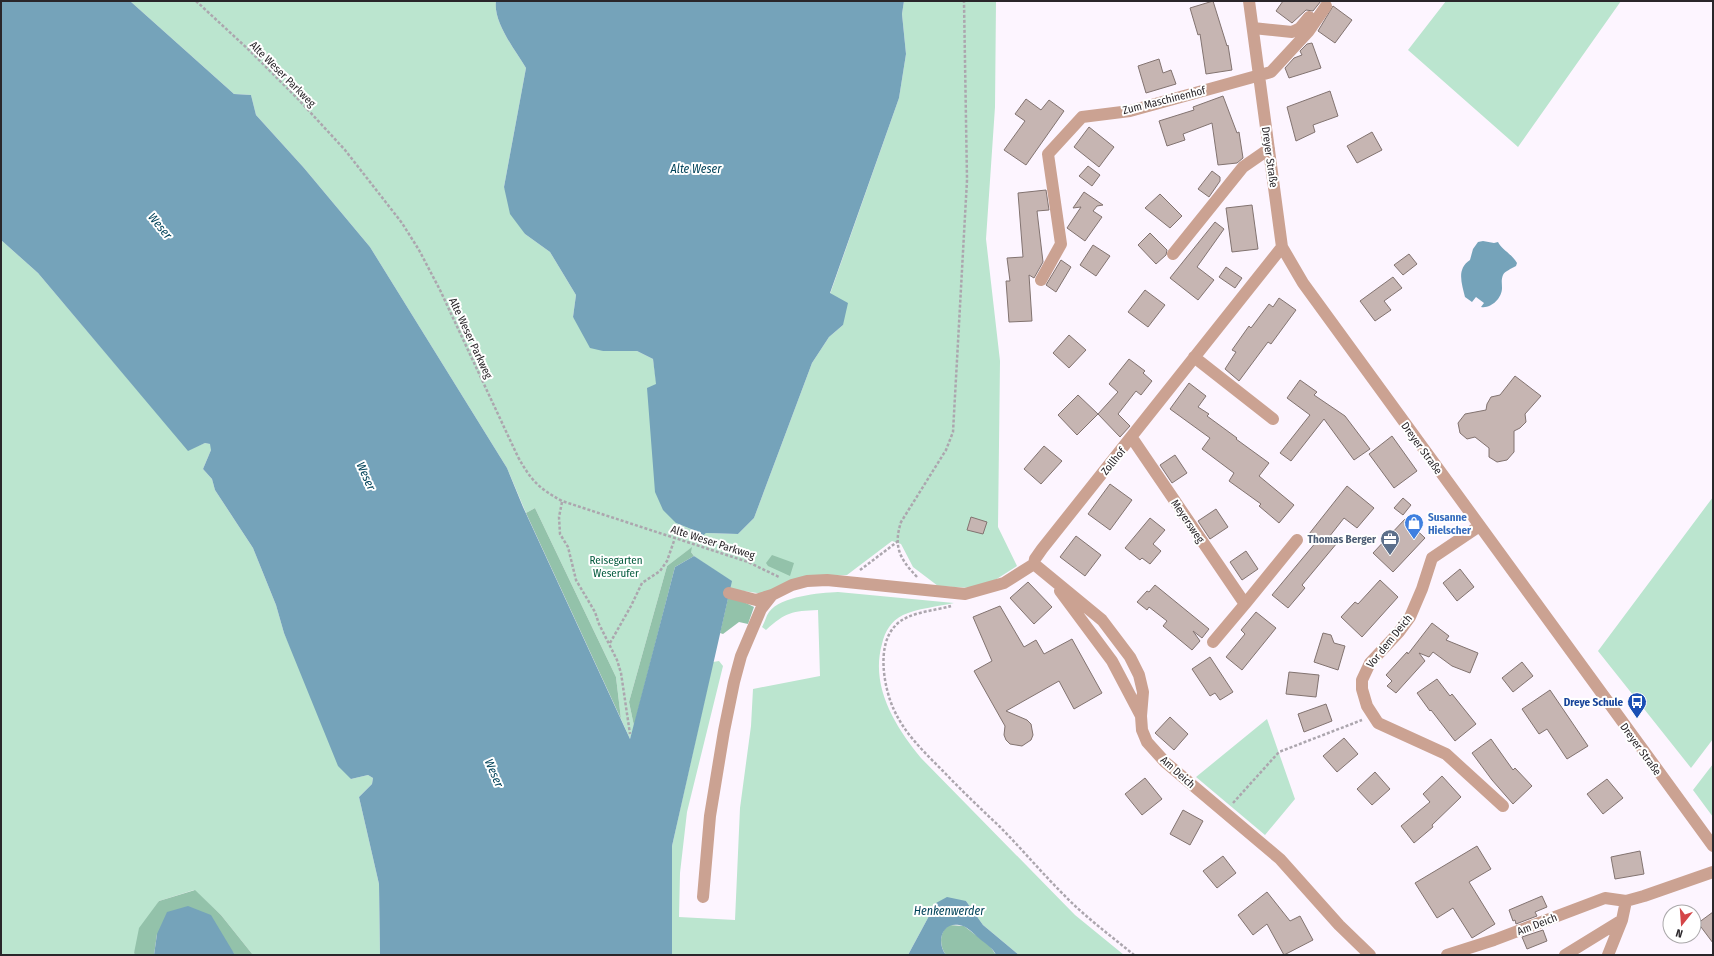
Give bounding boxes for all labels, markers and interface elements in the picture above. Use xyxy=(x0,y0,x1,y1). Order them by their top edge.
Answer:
street label: Alte Weser Parkweg xyxy=(247,39,319,111)
street label: Zum Maschinenhof xyxy=(1121,84,1207,117)
street label: Dreyer Straße xyxy=(1259,126,1280,188)
water label: Alte Weser xyxy=(670,162,722,176)
water label: Weser xyxy=(145,210,175,242)
street label: Alte Weser Parkweg xyxy=(446,296,495,381)
street label: Dreyer Straße xyxy=(1398,420,1445,477)
street label: Zollhof xyxy=(1098,444,1129,478)
water label: Weser xyxy=(354,460,379,493)
street label: Meyersweg xyxy=(1168,497,1207,546)
place label: Susanne Hielscher xyxy=(1428,511,1472,537)
shop icon: Susanne Hielscher xyxy=(1403,512,1425,540)
street label: Alte Weser Parkweg xyxy=(669,523,757,562)
office icon: Thomas Berger xyxy=(1379,528,1401,556)
place label: Thomas Berger xyxy=(1308,533,1377,546)
park label: Reisegarten Weserufer xyxy=(589,554,643,580)
street label: Vor dem Deich xyxy=(1364,612,1415,671)
bus stop icon: Dreye Schule xyxy=(1626,691,1648,719)
place label: Dreye Schule xyxy=(1564,696,1623,709)
street label: Dreyer Straße xyxy=(1617,721,1664,778)
street label: Am Deich xyxy=(1158,754,1198,791)
water label: Weser xyxy=(482,757,507,790)
water label: Henkenwerder xyxy=(914,904,985,918)
north arrow xyxy=(1662,904,1702,944)
street label: Am Deich xyxy=(1515,911,1559,938)
text: N xyxy=(1674,926,1684,940)

